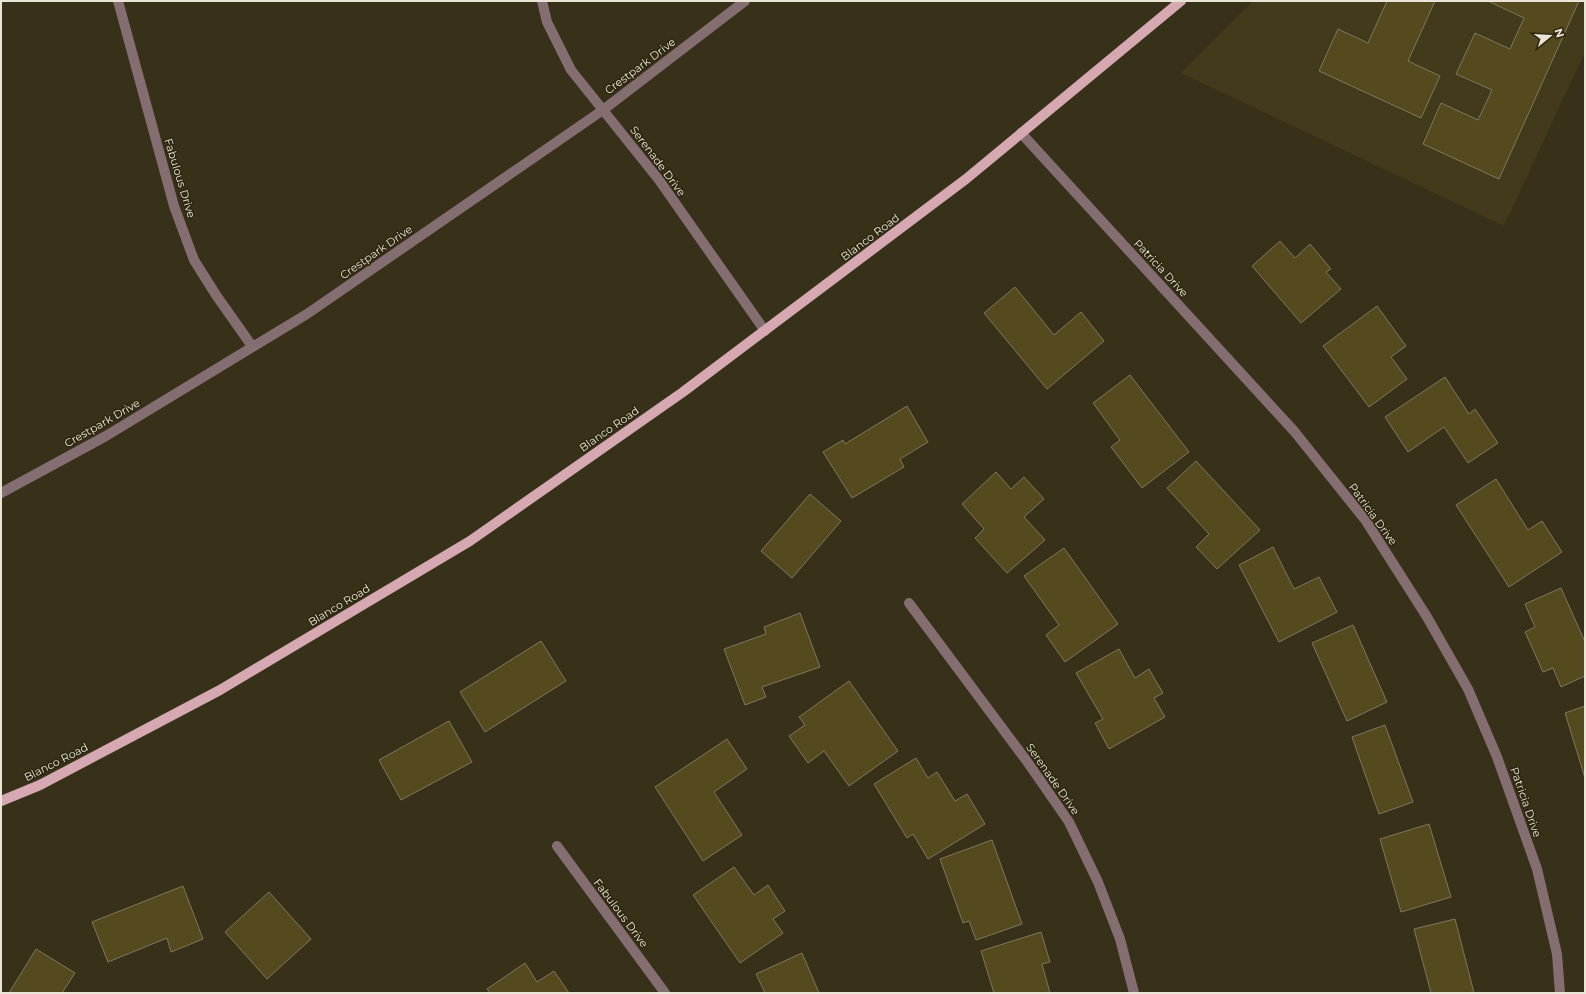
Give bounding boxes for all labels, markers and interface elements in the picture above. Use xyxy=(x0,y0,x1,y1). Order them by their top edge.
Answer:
north arrow xyxy=(1530,16,1570,56)
text: N xyxy=(1551,27,1568,39)
street label: Crestpark Drive xyxy=(602,35,678,97)
street label: Serenade Drive xyxy=(627,123,689,199)
street label: Fabulous Drive xyxy=(161,137,199,220)
street label: Blanco Road xyxy=(838,210,902,264)
street label: Crestpark Drive xyxy=(337,222,415,282)
street label: Patricia Drive xyxy=(1131,236,1191,300)
street label: Crestpark Drive xyxy=(62,395,143,450)
street label: Blanco Road xyxy=(576,403,642,455)
street label: Patricia Drive xyxy=(1346,480,1400,548)
street label: Blanco Road xyxy=(305,581,373,629)
street label: Blanco Road xyxy=(22,740,90,784)
street label: Serenade Drive xyxy=(1023,741,1083,818)
street label: Patricia Drive xyxy=(1507,765,1545,839)
street label: Fabulous Drive xyxy=(591,876,652,950)

